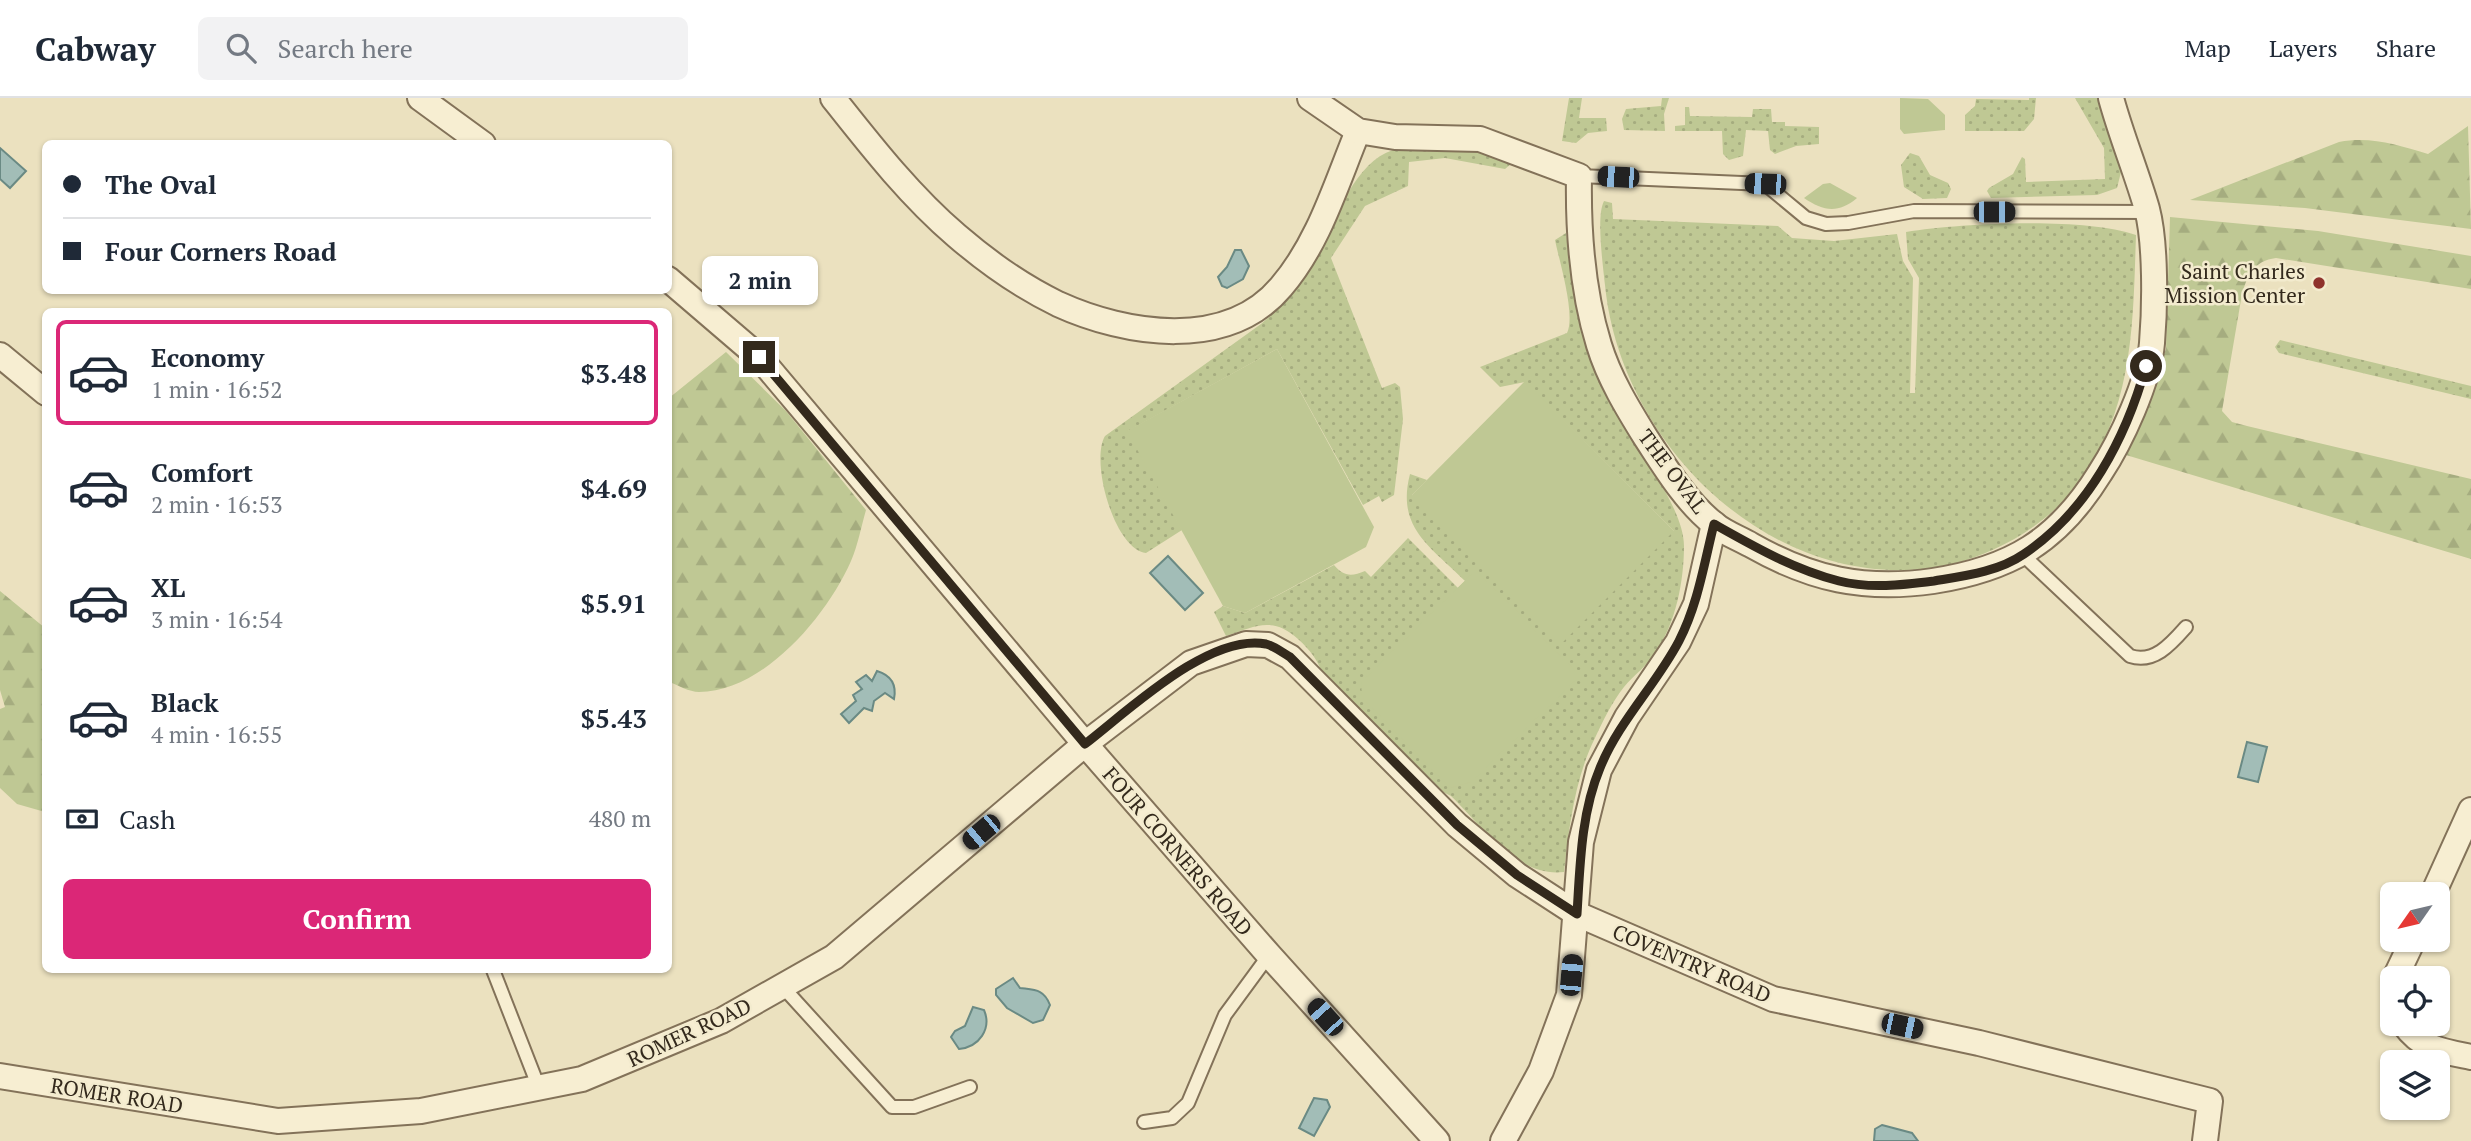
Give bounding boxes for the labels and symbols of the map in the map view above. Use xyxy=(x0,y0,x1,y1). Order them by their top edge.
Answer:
car xyxy=(1597,165,1640,189)
car xyxy=(1744,173,1787,195)
car xyxy=(1974,202,2016,223)
callout: 2 min xyxy=(701,256,817,304)
place label: Saint Charles Mission Center xyxy=(2164,257,2305,309)
marker: Saint Charles Mission Center xyxy=(2311,275,2327,291)
route end xyxy=(743,341,775,373)
route start xyxy=(2130,350,2162,382)
street label: THE OVAL xyxy=(1632,423,1714,519)
street label: FOUR CORNERS ROAD xyxy=(1097,761,1259,941)
car xyxy=(959,810,1004,854)
north arrow xyxy=(2380,882,2450,952)
street label: COVENTRY ROAD xyxy=(1608,917,1776,1009)
car xyxy=(1559,953,1584,997)
street label: ROMER ROAD xyxy=(623,991,755,1073)
car xyxy=(1304,994,1347,1040)
car xyxy=(1880,1011,1925,1041)
street label: ROMER ROAD xyxy=(49,1071,185,1119)

